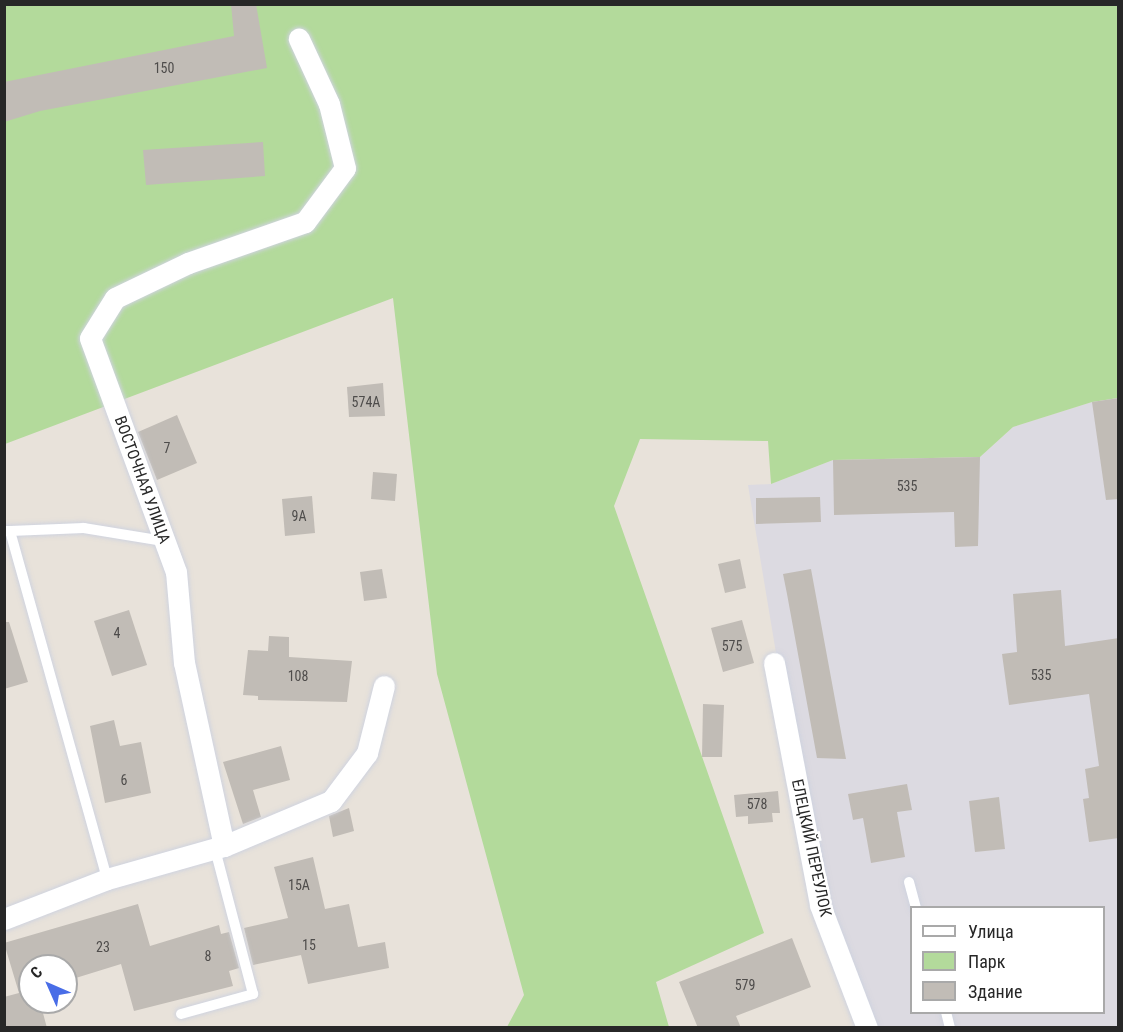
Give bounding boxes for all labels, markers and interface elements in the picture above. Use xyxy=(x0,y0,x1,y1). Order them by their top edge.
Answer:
house number: 150 xyxy=(154,60,174,76)
house number: 574А xyxy=(352,394,380,410)
street label: ВОСТОЧНАЯ УЛИЦА xyxy=(110,414,174,546)
house number: 7 xyxy=(164,440,170,456)
house number: 535 xyxy=(897,478,917,494)
house number: 9А xyxy=(292,508,306,524)
house number: 4 xyxy=(114,625,120,641)
house number: 575 xyxy=(722,638,742,654)
house number: 535 xyxy=(1031,667,1051,683)
house number: 108 xyxy=(288,668,308,684)
house number: 6 xyxy=(121,772,127,788)
street label: ЕЛЕЦКИЙ ПЕРЕУЛОК xyxy=(787,778,835,918)
house number: 578 xyxy=(747,796,767,812)
house number: 15А xyxy=(288,877,310,893)
legend xyxy=(910,906,1105,1014)
text: Улица xyxy=(968,921,1014,942)
house number: 15 xyxy=(302,937,316,953)
house number: 23 xyxy=(96,939,110,955)
house number: 8 xyxy=(205,948,211,964)
text: Парк xyxy=(968,951,1005,972)
north arrow xyxy=(18,954,78,1014)
text: С xyxy=(26,962,46,982)
house number: 579 xyxy=(735,977,755,993)
text: Здание xyxy=(968,981,1022,1002)

